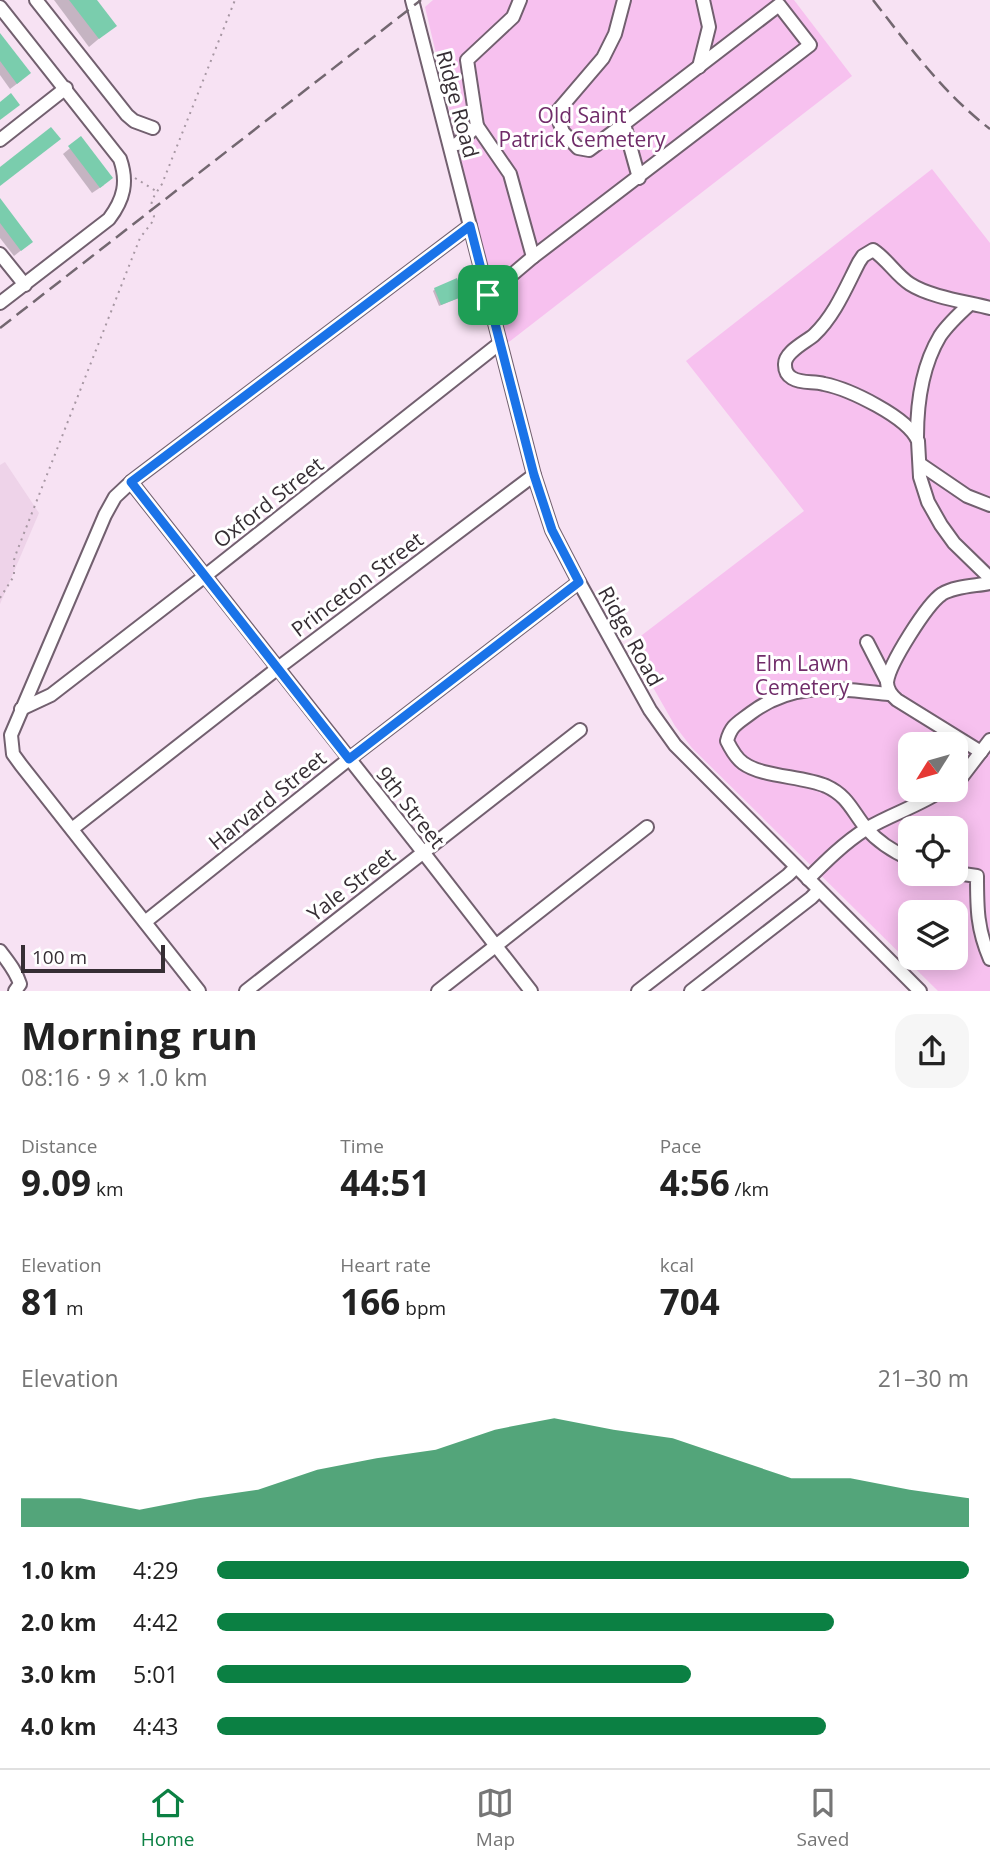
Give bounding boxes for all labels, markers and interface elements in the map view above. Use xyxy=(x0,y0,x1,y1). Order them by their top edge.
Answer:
street label: Ridge Road xyxy=(430,47,486,161)
park label: Old Saint Patrick Cemetery xyxy=(499,101,666,153)
pin xyxy=(458,265,518,325)
icon: arrive xyxy=(469,276,507,314)
street label: Oxford Street xyxy=(207,450,329,554)
street label: Princeton Street xyxy=(285,525,429,643)
street label: Ridge Road xyxy=(592,581,670,691)
park label: Elm Lawn Cemetery xyxy=(755,649,850,701)
north arrow xyxy=(898,732,968,802)
map controls xyxy=(898,732,968,970)
street label: Harvard Street xyxy=(202,744,332,856)
street label: 9th Street xyxy=(370,760,452,854)
button: locate xyxy=(898,816,968,886)
street label: Yale Street xyxy=(301,841,401,927)
button: layers xyxy=(898,900,968,970)
scale bar xyxy=(21,942,164,974)
text: 100 m xyxy=(32,944,87,970)
text: Morning run xyxy=(21,1009,258,1061)
button: share xyxy=(895,1014,969,1088)
text: 08:16 · 9 × 1.0 km xyxy=(21,1061,208,1093)
text: Distance xyxy=(21,1133,97,1159)
text: Time xyxy=(340,1133,384,1159)
text: Pace xyxy=(660,1133,701,1159)
text: 9.09 xyxy=(21,1159,91,1206)
text: 44:51 xyxy=(340,1159,430,1206)
text: 4:56 xyxy=(660,1159,730,1206)
text: km xyxy=(91,1176,124,1202)
text: /km xyxy=(730,1176,769,1202)
text: Elevation xyxy=(21,1252,102,1278)
text: Heart rate xyxy=(340,1252,431,1278)
text: kcal xyxy=(660,1252,694,1278)
text: 81 xyxy=(21,1278,61,1325)
text: 166 xyxy=(340,1278,400,1325)
text: 704 xyxy=(660,1278,720,1325)
text: m xyxy=(61,1295,84,1321)
text: bpm xyxy=(400,1295,446,1321)
text: Elevation xyxy=(21,1362,119,1394)
text: 21–30 m xyxy=(878,1362,969,1394)
text: 1.0 km xyxy=(21,1554,97,1586)
text: 4:29 xyxy=(133,1554,179,1586)
text: 2.0 km xyxy=(21,1606,97,1638)
text: 4:42 xyxy=(133,1606,179,1638)
text: 3.0 km xyxy=(21,1658,97,1690)
text: 5:01 xyxy=(133,1658,179,1690)
text: 4.0 km xyxy=(21,1710,97,1742)
text: 4:43 xyxy=(133,1710,179,1742)
tab: Home xyxy=(141,1784,194,1852)
tab: Map xyxy=(476,1784,515,1852)
tab: Saved xyxy=(797,1784,849,1852)

